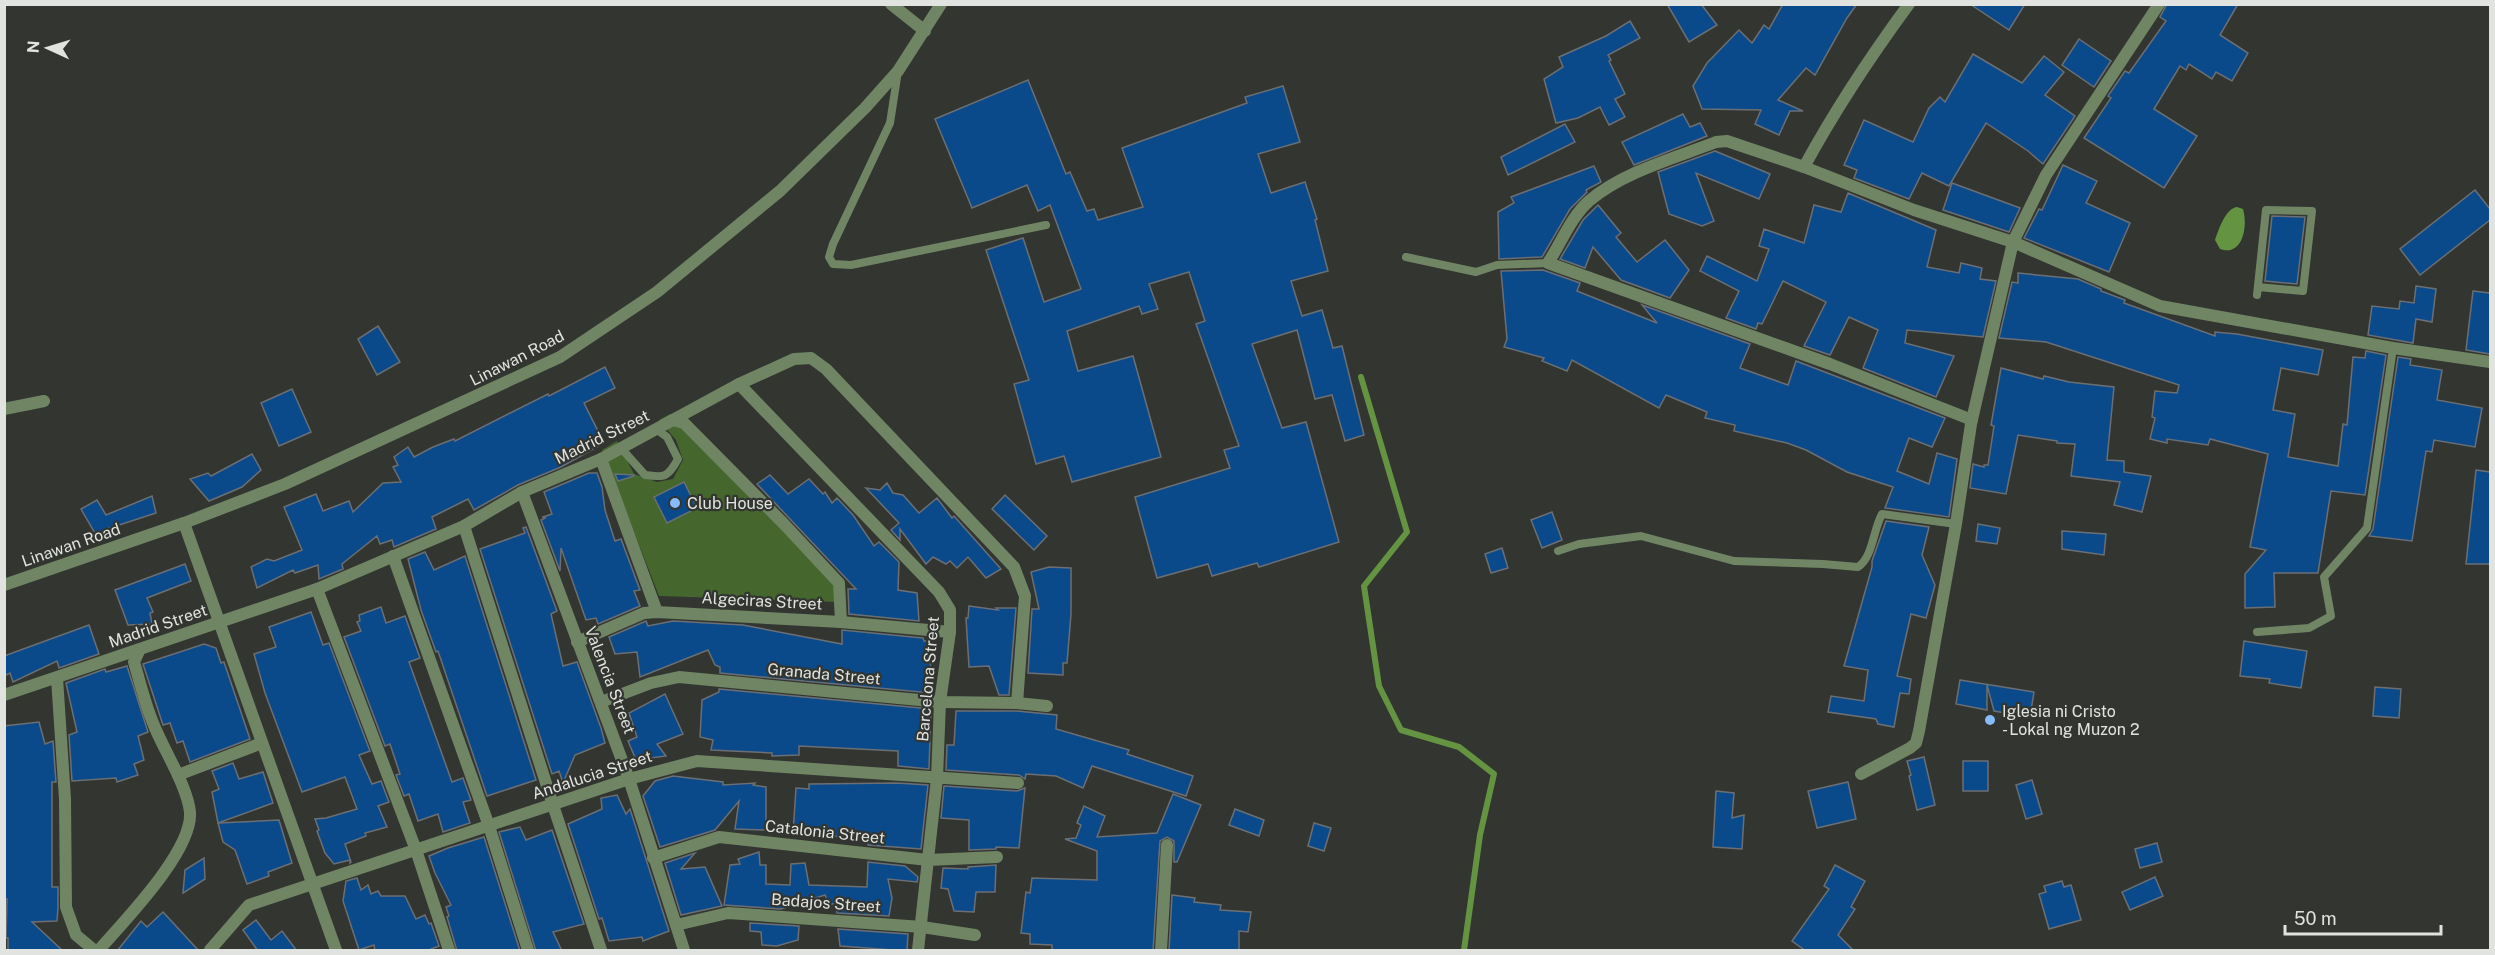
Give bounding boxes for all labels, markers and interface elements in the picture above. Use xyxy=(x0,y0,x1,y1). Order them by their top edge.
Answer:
north arrow xyxy=(18,18,78,78)
text: N xyxy=(24,40,43,54)
street label: Linawan Road xyxy=(467,326,567,390)
street label: Madrid Street xyxy=(552,406,652,468)
place label: Club House xyxy=(687,494,773,513)
marker: Club House xyxy=(668,496,682,510)
street label: Linawan Road xyxy=(19,519,123,571)
street label: Algeciras Street xyxy=(701,588,823,614)
street label: Madrid Street xyxy=(106,600,210,652)
street label: Barcelona Street xyxy=(913,616,943,742)
street label: Valencia Street xyxy=(581,624,639,736)
street label: Granada Street xyxy=(767,660,881,688)
place label: Iglesia ni Cristo - Lokal ng Muzon 2 xyxy=(2002,702,2140,739)
marker: Iglesia ni Cristo - Lokal ng Muzon 2 xyxy=(1983,713,1997,727)
street label: Andalucia Street xyxy=(530,747,654,803)
street label: Catalonia Street xyxy=(764,816,886,848)
street label: Badajos Street xyxy=(771,890,881,916)
scale bar xyxy=(2285,898,2441,936)
text: 50 m xyxy=(2294,908,2337,929)

